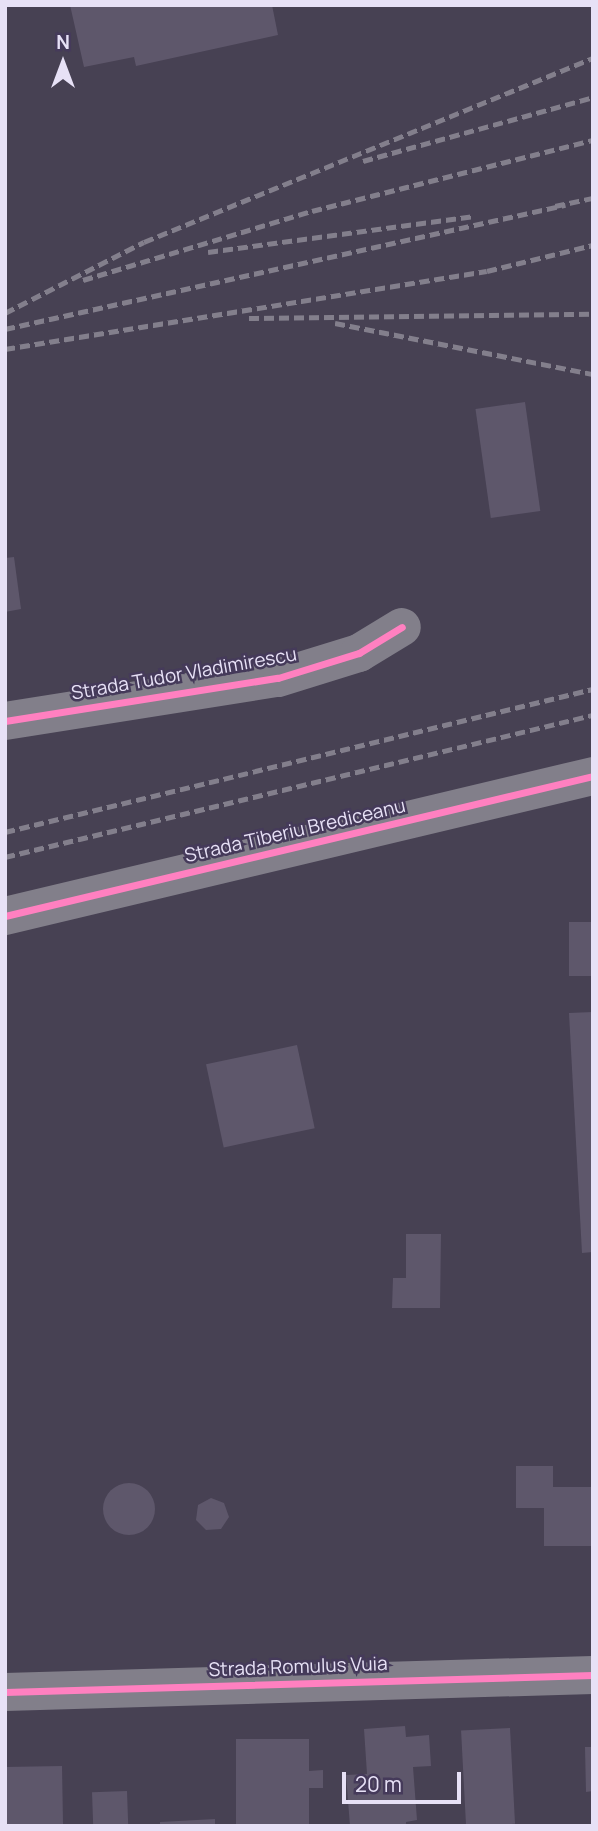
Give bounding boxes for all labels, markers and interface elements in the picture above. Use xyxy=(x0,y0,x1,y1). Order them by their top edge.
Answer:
north arrow xyxy=(28,28,98,98)
text: N xyxy=(56,29,70,55)
street label: Strada Tudor Vladimirescu xyxy=(69,643,299,705)
street label: Strada Tiberiu Brediceanu xyxy=(182,794,408,868)
street label: Strada Romulus Vuia xyxy=(208,1652,388,1682)
scale bar xyxy=(346,1758,465,1802)
text: 20 m xyxy=(355,1770,402,1798)

